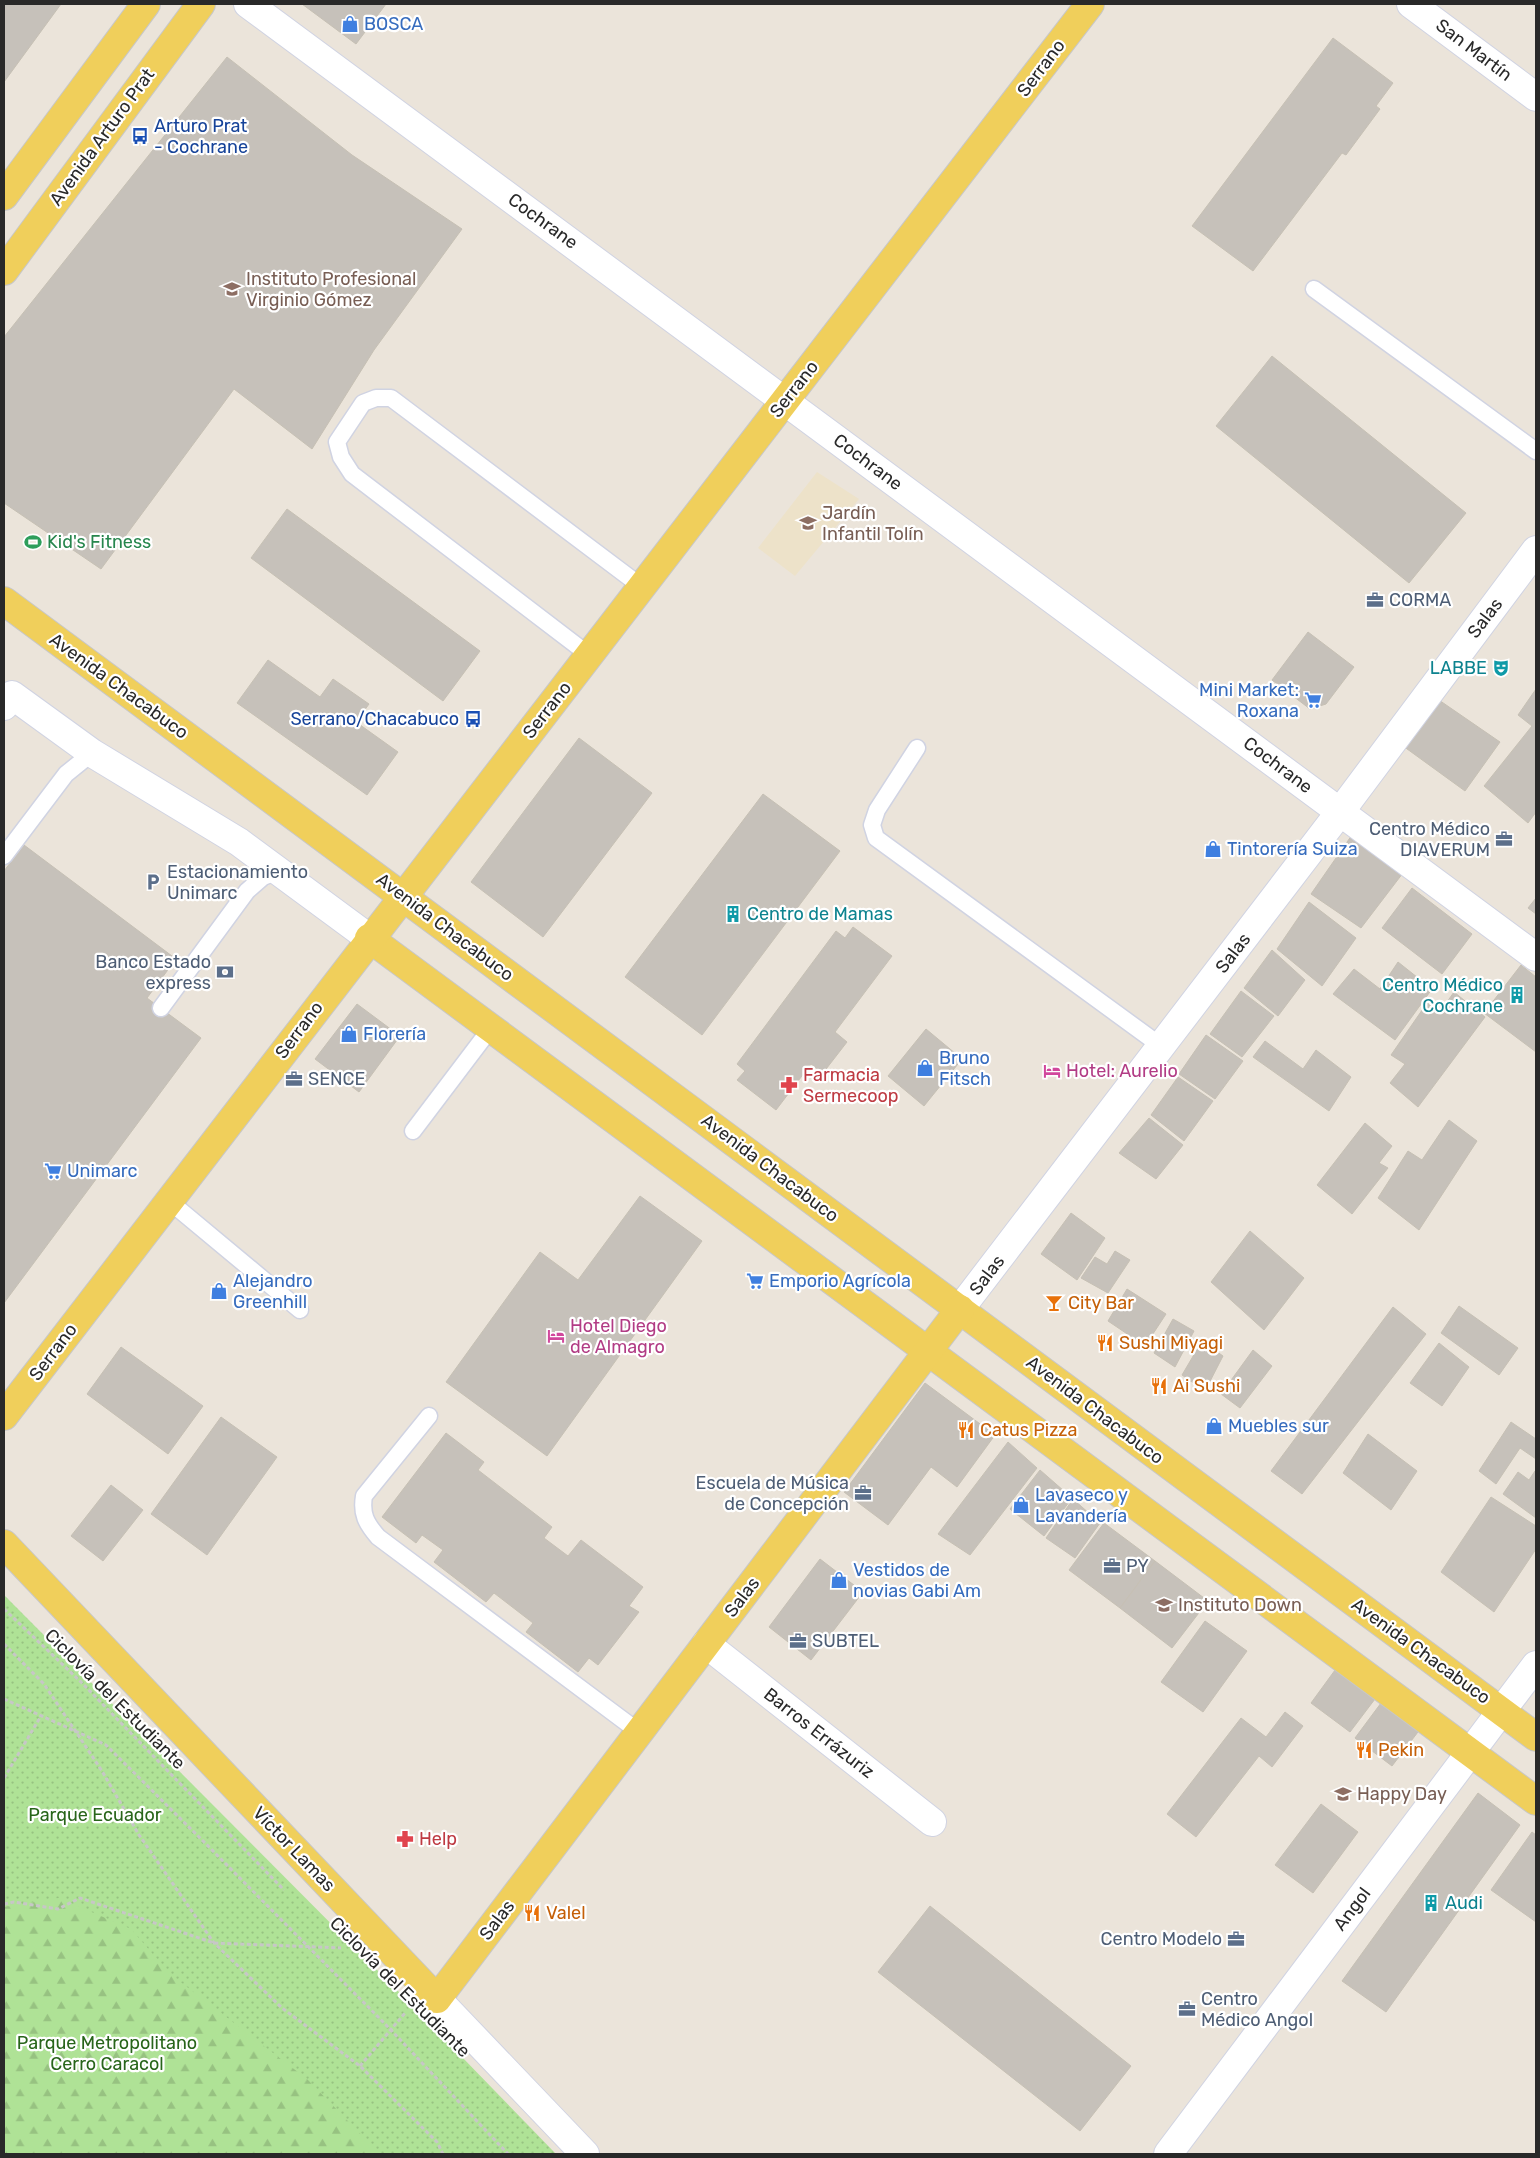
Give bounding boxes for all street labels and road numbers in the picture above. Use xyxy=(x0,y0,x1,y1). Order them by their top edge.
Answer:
street label: San Martín xyxy=(1432,14,1516,86)
street label: Serrano xyxy=(1012,35,1070,101)
street label: Avenida Arturo Prat xyxy=(45,64,159,210)
street label: Cochrane xyxy=(504,188,582,254)
street label: Serrano xyxy=(765,356,823,422)
street label: Cochrane xyxy=(829,429,907,495)
street label: Salas xyxy=(1463,594,1507,642)
street label: Avenida Chacabuco xyxy=(45,628,193,744)
street label: Serrano xyxy=(518,677,576,743)
street label: Cochrane xyxy=(1239,732,1317,798)
street label: Avenida Chacabuco xyxy=(372,868,518,986)
street label: Salas xyxy=(1211,929,1255,977)
street label: Serrano xyxy=(270,997,328,1063)
street label: Avenida Chacabuco xyxy=(697,1109,843,1227)
street label: Salas xyxy=(965,1251,1009,1299)
street label: Serrano xyxy=(24,1319,82,1385)
street label: Avenida Chacabuco xyxy=(1022,1351,1168,1469)
street label: Salas xyxy=(720,1573,764,1621)
street label: Avenida Chacabuco xyxy=(1347,1593,1495,1709)
street label: Ciclovía del Estudiante xyxy=(40,1624,190,1774)
street label: Barros Errázuriz xyxy=(759,1683,879,1783)
street label: Víctor Lamas xyxy=(248,1802,340,1896)
street label: Angol xyxy=(1329,1883,1375,1935)
street label: Salas xyxy=(475,1896,519,1944)
street label: Ciclovía del Estudiante xyxy=(325,1912,475,2062)

